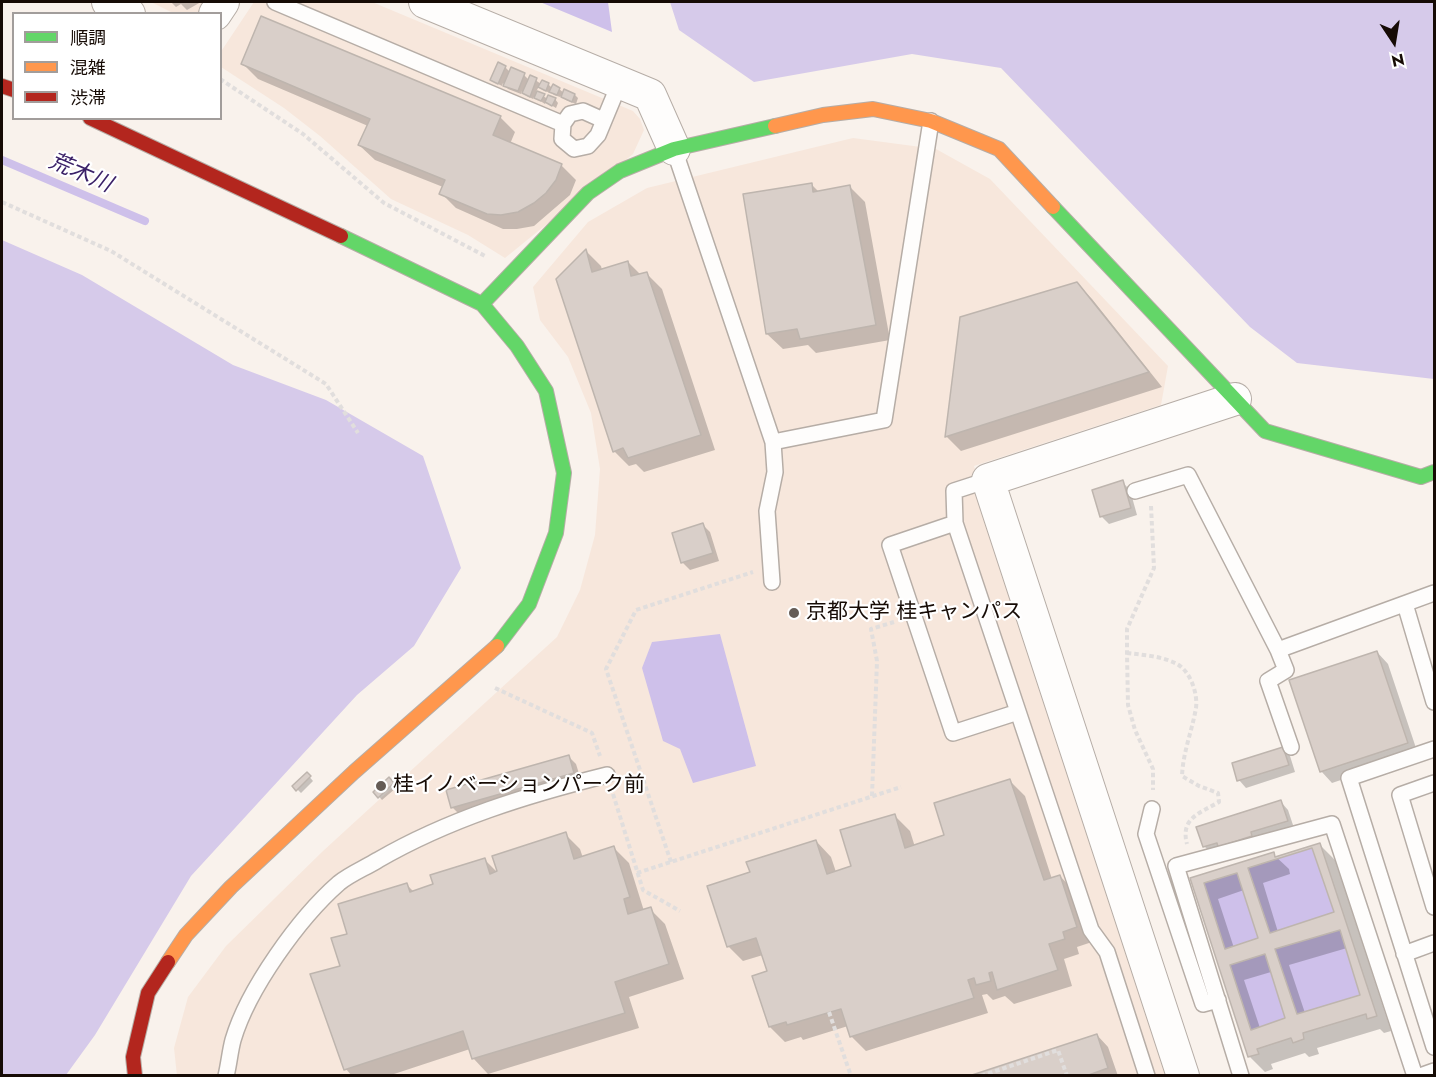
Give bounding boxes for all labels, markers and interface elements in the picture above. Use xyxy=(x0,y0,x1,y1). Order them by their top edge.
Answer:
legend xyxy=(12,12,222,120)
north arrow xyxy=(1364,12,1424,72)
text: 順調 xyxy=(70,25,106,51)
text: N xyxy=(1389,48,1406,73)
text: 混雑 xyxy=(70,55,106,81)
text: 渋滞 xyxy=(70,85,106,111)
water label: 荒木川 xyxy=(44,149,116,199)
place label: 京都大学 桂キャンパス xyxy=(806,600,1022,626)
marker: 京都大学 桂キャンパス xyxy=(787,606,801,620)
place label: 桂イノベーションパーク前 xyxy=(393,773,645,799)
marker: 桂イノベーションパーク前 xyxy=(374,779,388,793)

